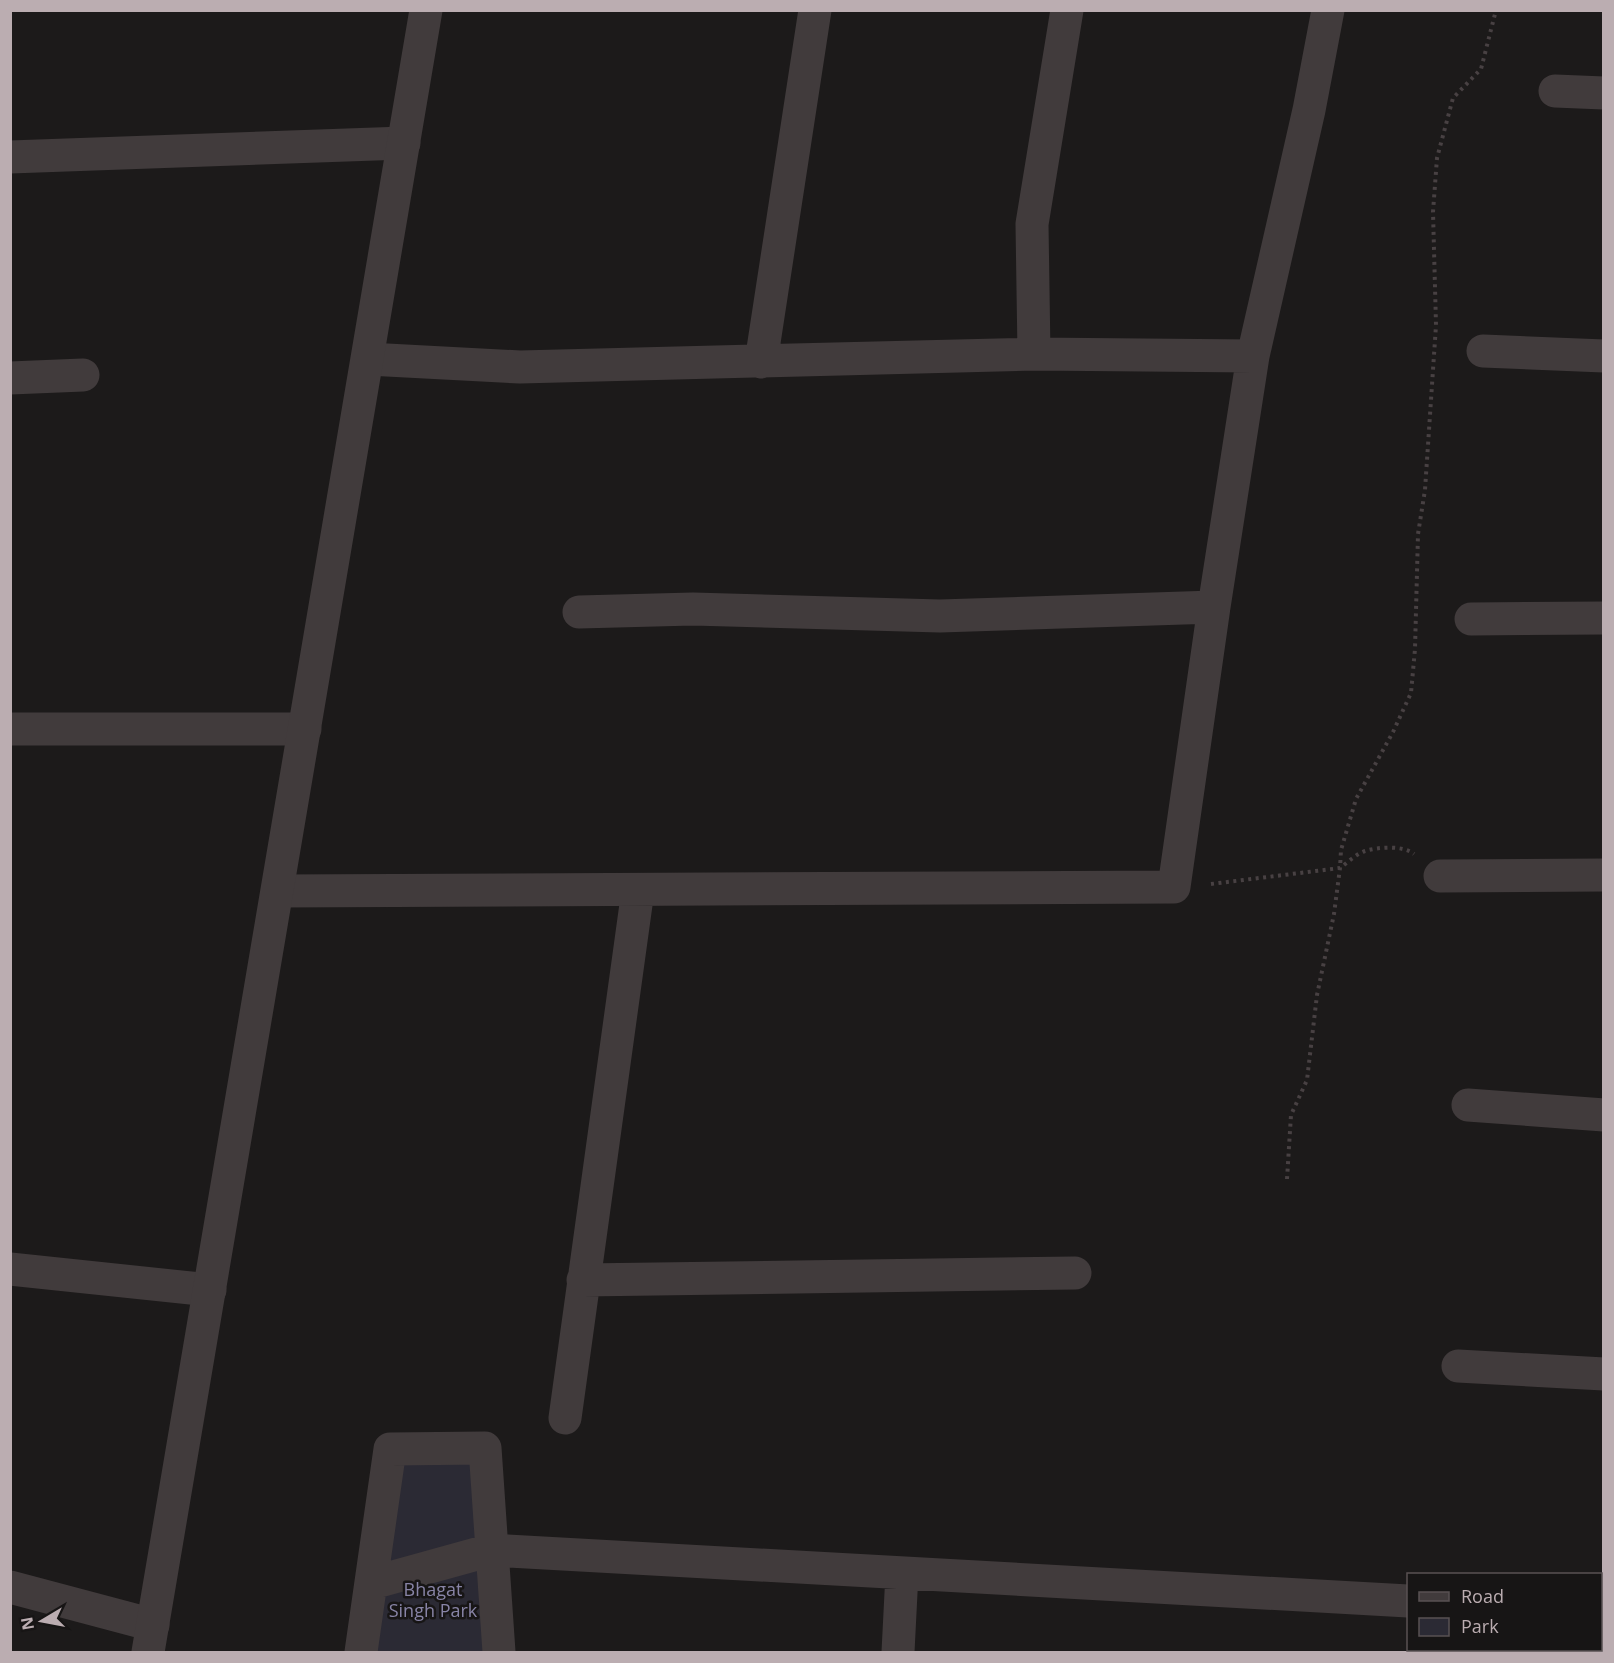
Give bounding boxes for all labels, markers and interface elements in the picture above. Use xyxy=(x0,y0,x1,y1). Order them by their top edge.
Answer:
legend xyxy=(1407,1573,1602,1651)
park label: Bhagat Singh Park xyxy=(389,1577,478,1622)
text: Road xyxy=(1461,1584,1504,1608)
north arrow xyxy=(12,1591,72,1651)
text: Park xyxy=(1461,1614,1499,1638)
text: N xyxy=(15,1615,39,1632)

